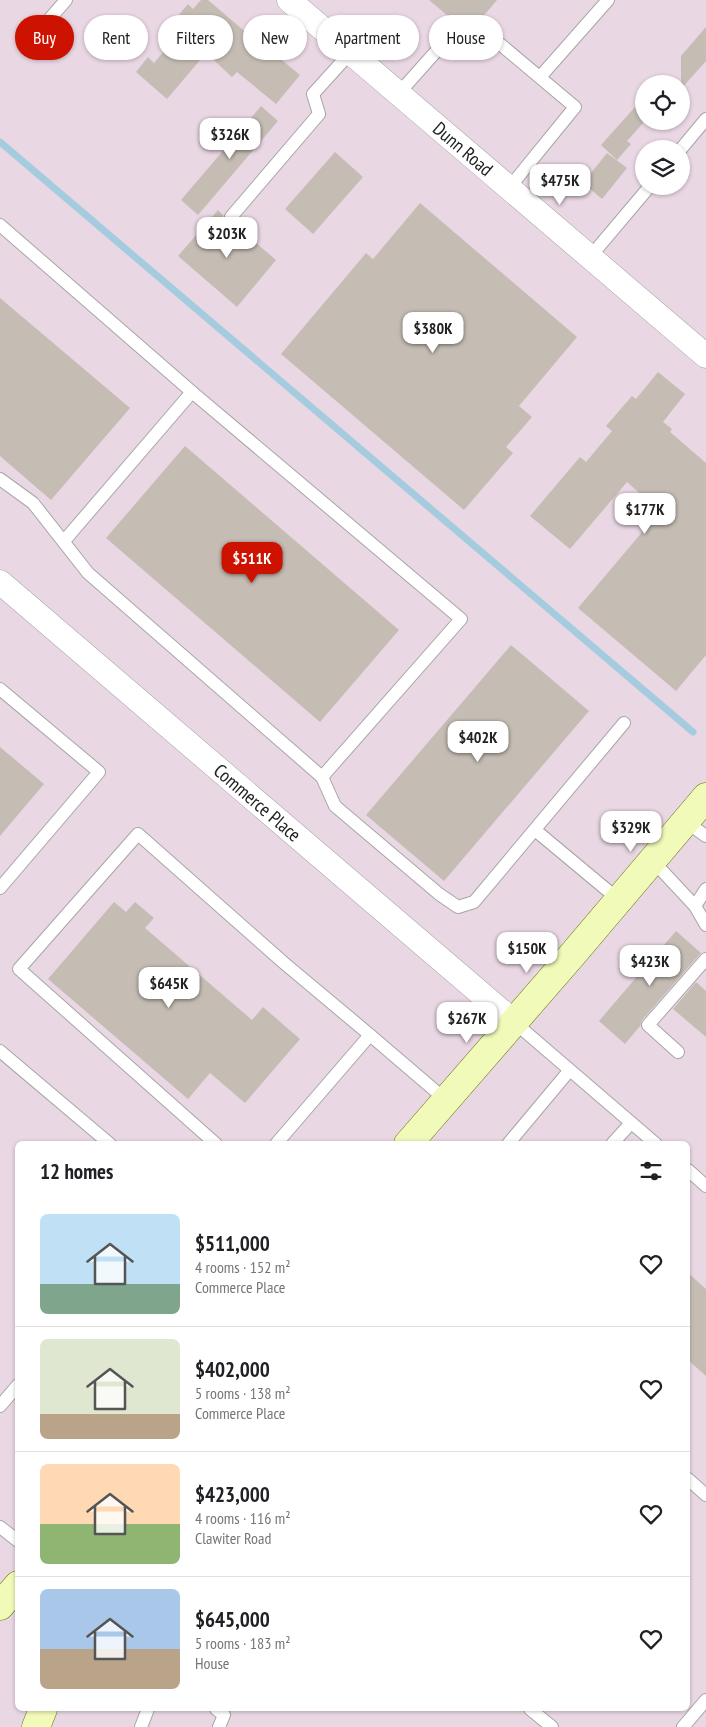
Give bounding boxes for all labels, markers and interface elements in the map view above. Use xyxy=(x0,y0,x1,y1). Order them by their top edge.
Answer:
chip: Buy xyxy=(15,15,74,60)
chip: Rent xyxy=(84,15,148,60)
chip: Filters xyxy=(158,15,233,60)
chip: New xyxy=(243,15,307,60)
chip: Apartment xyxy=(317,15,419,60)
chip: House xyxy=(429,15,503,60)
map controls xyxy=(635,75,690,195)
button: locate xyxy=(635,75,690,130)
street label: Dunn Road xyxy=(428,116,498,181)
pin: $326K xyxy=(195,118,265,160)
text: $326K xyxy=(211,124,249,144)
button: layers xyxy=(635,140,690,195)
pin: $475K xyxy=(525,164,595,206)
text: $475K xyxy=(541,170,579,190)
pin: $203K xyxy=(192,216,262,259)
text: $203K xyxy=(208,223,246,243)
pin: $380K xyxy=(398,312,468,354)
text: $380K xyxy=(414,318,452,338)
pin: $177K xyxy=(610,492,680,535)
text: $177K xyxy=(626,499,664,519)
pin: $511K xyxy=(217,542,287,584)
text: $511K xyxy=(233,548,271,568)
pin: $402K xyxy=(443,720,513,763)
text: $402K xyxy=(459,727,497,747)
street label: Commerce Place xyxy=(209,758,306,847)
pin: $329K xyxy=(596,810,666,853)
text: $329K xyxy=(612,817,650,837)
pin: $150K xyxy=(492,932,562,974)
text: $150K xyxy=(508,938,546,958)
pin: $423K xyxy=(615,944,685,987)
text: $423K xyxy=(631,951,669,971)
pin: $645K xyxy=(134,966,204,1009)
text: $645K xyxy=(150,973,188,993)
pin: $267K xyxy=(432,1002,502,1044)
text: $267K xyxy=(448,1008,486,1028)
icon: filters xyxy=(637,1157,665,1185)
text: 12 homes xyxy=(40,1158,113,1185)
text: $511,000 xyxy=(195,1230,270,1257)
icon: home xyxy=(80,1234,140,1294)
icon: heart xyxy=(637,1250,665,1278)
text: 4 rooms · 152 m² xyxy=(195,1257,291,1277)
text: Commerce Place xyxy=(195,1277,285,1297)
text: $402,000 xyxy=(195,1356,270,1383)
icon: home xyxy=(80,1359,140,1419)
icon: heart xyxy=(637,1375,665,1403)
text: 5 rooms · 138 m² xyxy=(195,1383,291,1403)
text: Commerce Place xyxy=(195,1403,285,1423)
text: $423,000 xyxy=(195,1481,270,1508)
icon: home xyxy=(80,1484,140,1544)
icon: heart xyxy=(637,1500,665,1528)
text: 4 rooms · 116 m² xyxy=(195,1508,291,1528)
text: Clawiter Road xyxy=(195,1528,271,1548)
text: $645,000 xyxy=(195,1606,270,1633)
icon: home xyxy=(80,1609,140,1669)
icon: heart xyxy=(637,1625,665,1653)
text: 5 rooms · 183 m² xyxy=(195,1633,291,1653)
text: House xyxy=(195,1653,229,1673)

